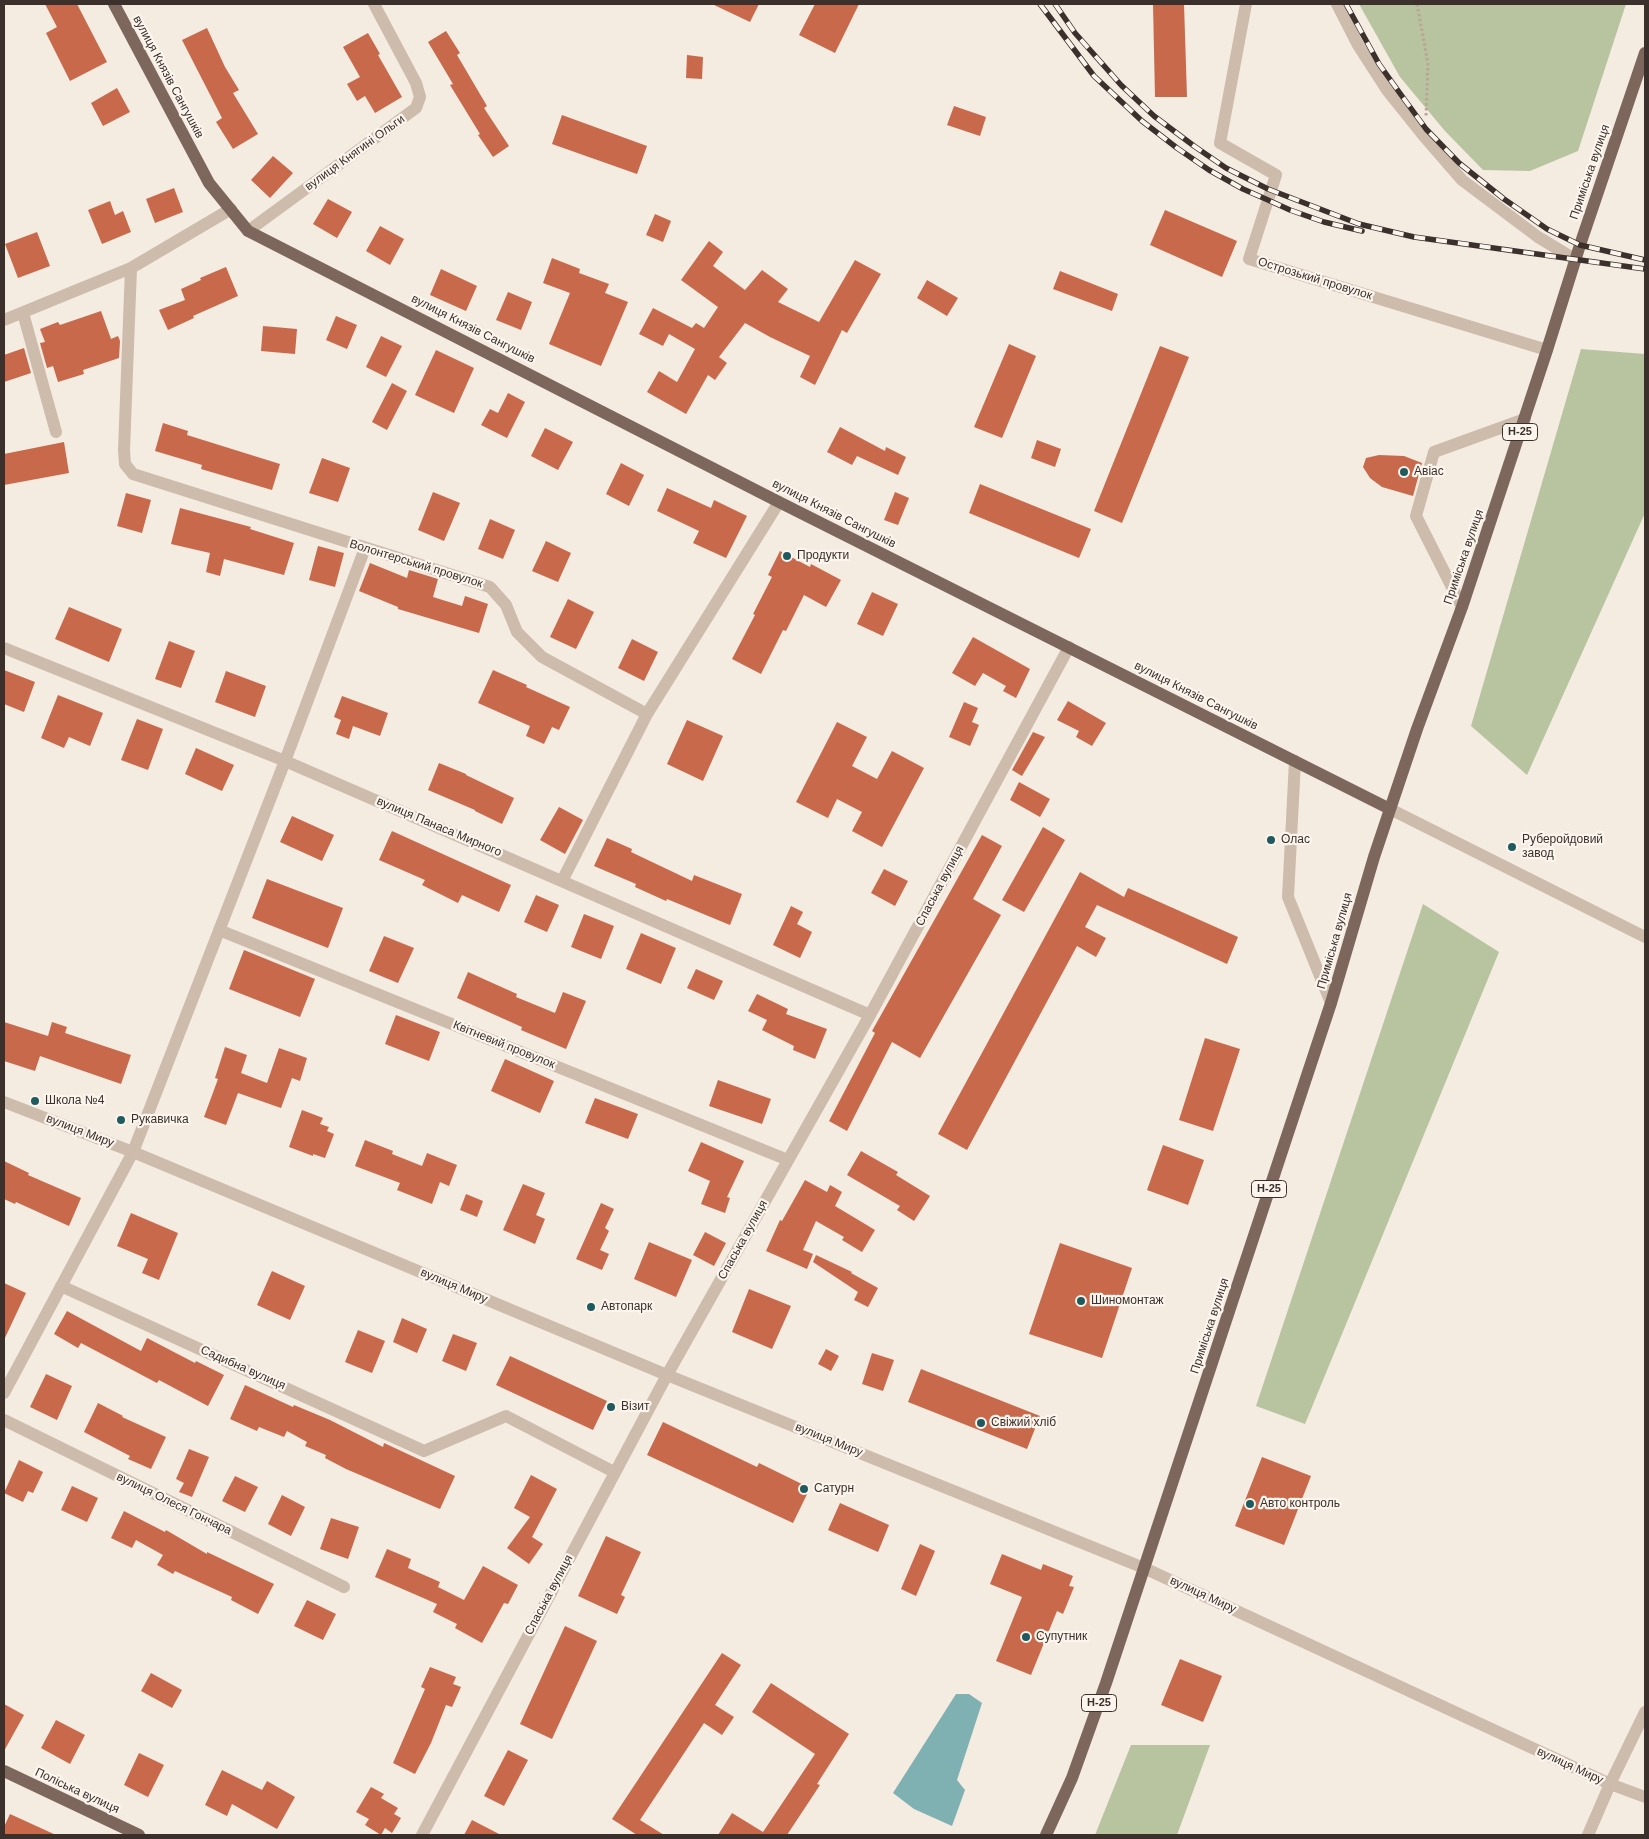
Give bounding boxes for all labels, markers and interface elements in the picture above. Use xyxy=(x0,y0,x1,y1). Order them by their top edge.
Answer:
street label: вулиця Князів Сангушків xyxy=(130,13,206,141)
street label: вулиця Княгині Ольги xyxy=(302,112,408,194)
street label: Приміська вулиця xyxy=(1567,123,1613,221)
street label: Острозький провулок xyxy=(1256,255,1374,303)
street label: вулиця Князів Сангушків xyxy=(409,292,537,366)
road number: Н-25 xyxy=(1502,424,1538,441)
place label: Авіас xyxy=(1414,465,1444,479)
marker: Авіас xyxy=(1398,466,1410,478)
street label: вулиця Князів Сангушків xyxy=(770,477,898,551)
street label: Приміська вулиця xyxy=(1441,508,1487,606)
street label: Волонтерський провулок xyxy=(348,537,484,591)
place label: Продукти xyxy=(797,549,849,563)
marker: Продукти xyxy=(781,550,793,562)
street label: вулиця Князів Сангушків xyxy=(1132,659,1260,733)
street label: вулиця Панаса Мирного xyxy=(374,794,504,860)
place label: Олас xyxy=(1281,833,1310,847)
place label: Руберойдовий завод xyxy=(1522,833,1603,861)
marker: Олас xyxy=(1265,834,1277,846)
marker: Руберойдовий завод xyxy=(1506,841,1518,853)
street label: Спаська вулиця xyxy=(913,844,967,928)
street label: Приміська вулиця xyxy=(1314,891,1356,991)
street label: Квітневий провулок xyxy=(451,1018,557,1072)
place label: Школа №4 xyxy=(45,1094,104,1108)
marker: Школа №4 xyxy=(29,1095,41,1107)
street label: вулиця Миру xyxy=(44,1111,116,1151)
place label: Рукавичка xyxy=(131,1113,189,1127)
marker: Рукавичка xyxy=(115,1114,127,1126)
road number: Н-25 xyxy=(1252,1180,1286,1198)
street label: Спаська вулиця xyxy=(715,1198,771,1282)
street label: вулиця Миру xyxy=(418,1265,490,1307)
street label: Приміська вулиця xyxy=(1188,1276,1232,1376)
place label: Шиномонтаж xyxy=(1091,1294,1164,1308)
marker: Шиномонтаж xyxy=(1075,1295,1087,1307)
place label: Автопарк xyxy=(601,1300,652,1314)
marker: Автопарк xyxy=(585,1301,597,1313)
street label: Садибна вулиця xyxy=(198,1343,288,1393)
place label: Візит xyxy=(621,1400,649,1414)
marker: Візит xyxy=(605,1401,617,1413)
place label: Свіжий хліб xyxy=(991,1416,1056,1430)
marker: Свіжий хліб xyxy=(975,1417,987,1429)
street label: вулиця Миру xyxy=(793,1420,865,1460)
street label: вулиця Олеся Гончара xyxy=(114,1470,234,1538)
place label: Сатурн xyxy=(814,1482,854,1496)
marker: Сатурн xyxy=(798,1483,810,1495)
place label: Авто контроль xyxy=(1260,1497,1340,1511)
marker: Авто контроль xyxy=(1244,1498,1256,1510)
street label: Спаська вулиця xyxy=(522,1553,576,1637)
street label: вулиця Миру xyxy=(1168,1573,1238,1617)
place label: Супутник xyxy=(1036,1630,1087,1644)
marker: Супутник xyxy=(1020,1631,1032,1643)
road number: Н-25 xyxy=(1082,1695,1116,1712)
street label: вулиця Миру xyxy=(1535,1744,1605,1788)
street label: Поліська вулиця xyxy=(33,1765,121,1817)

